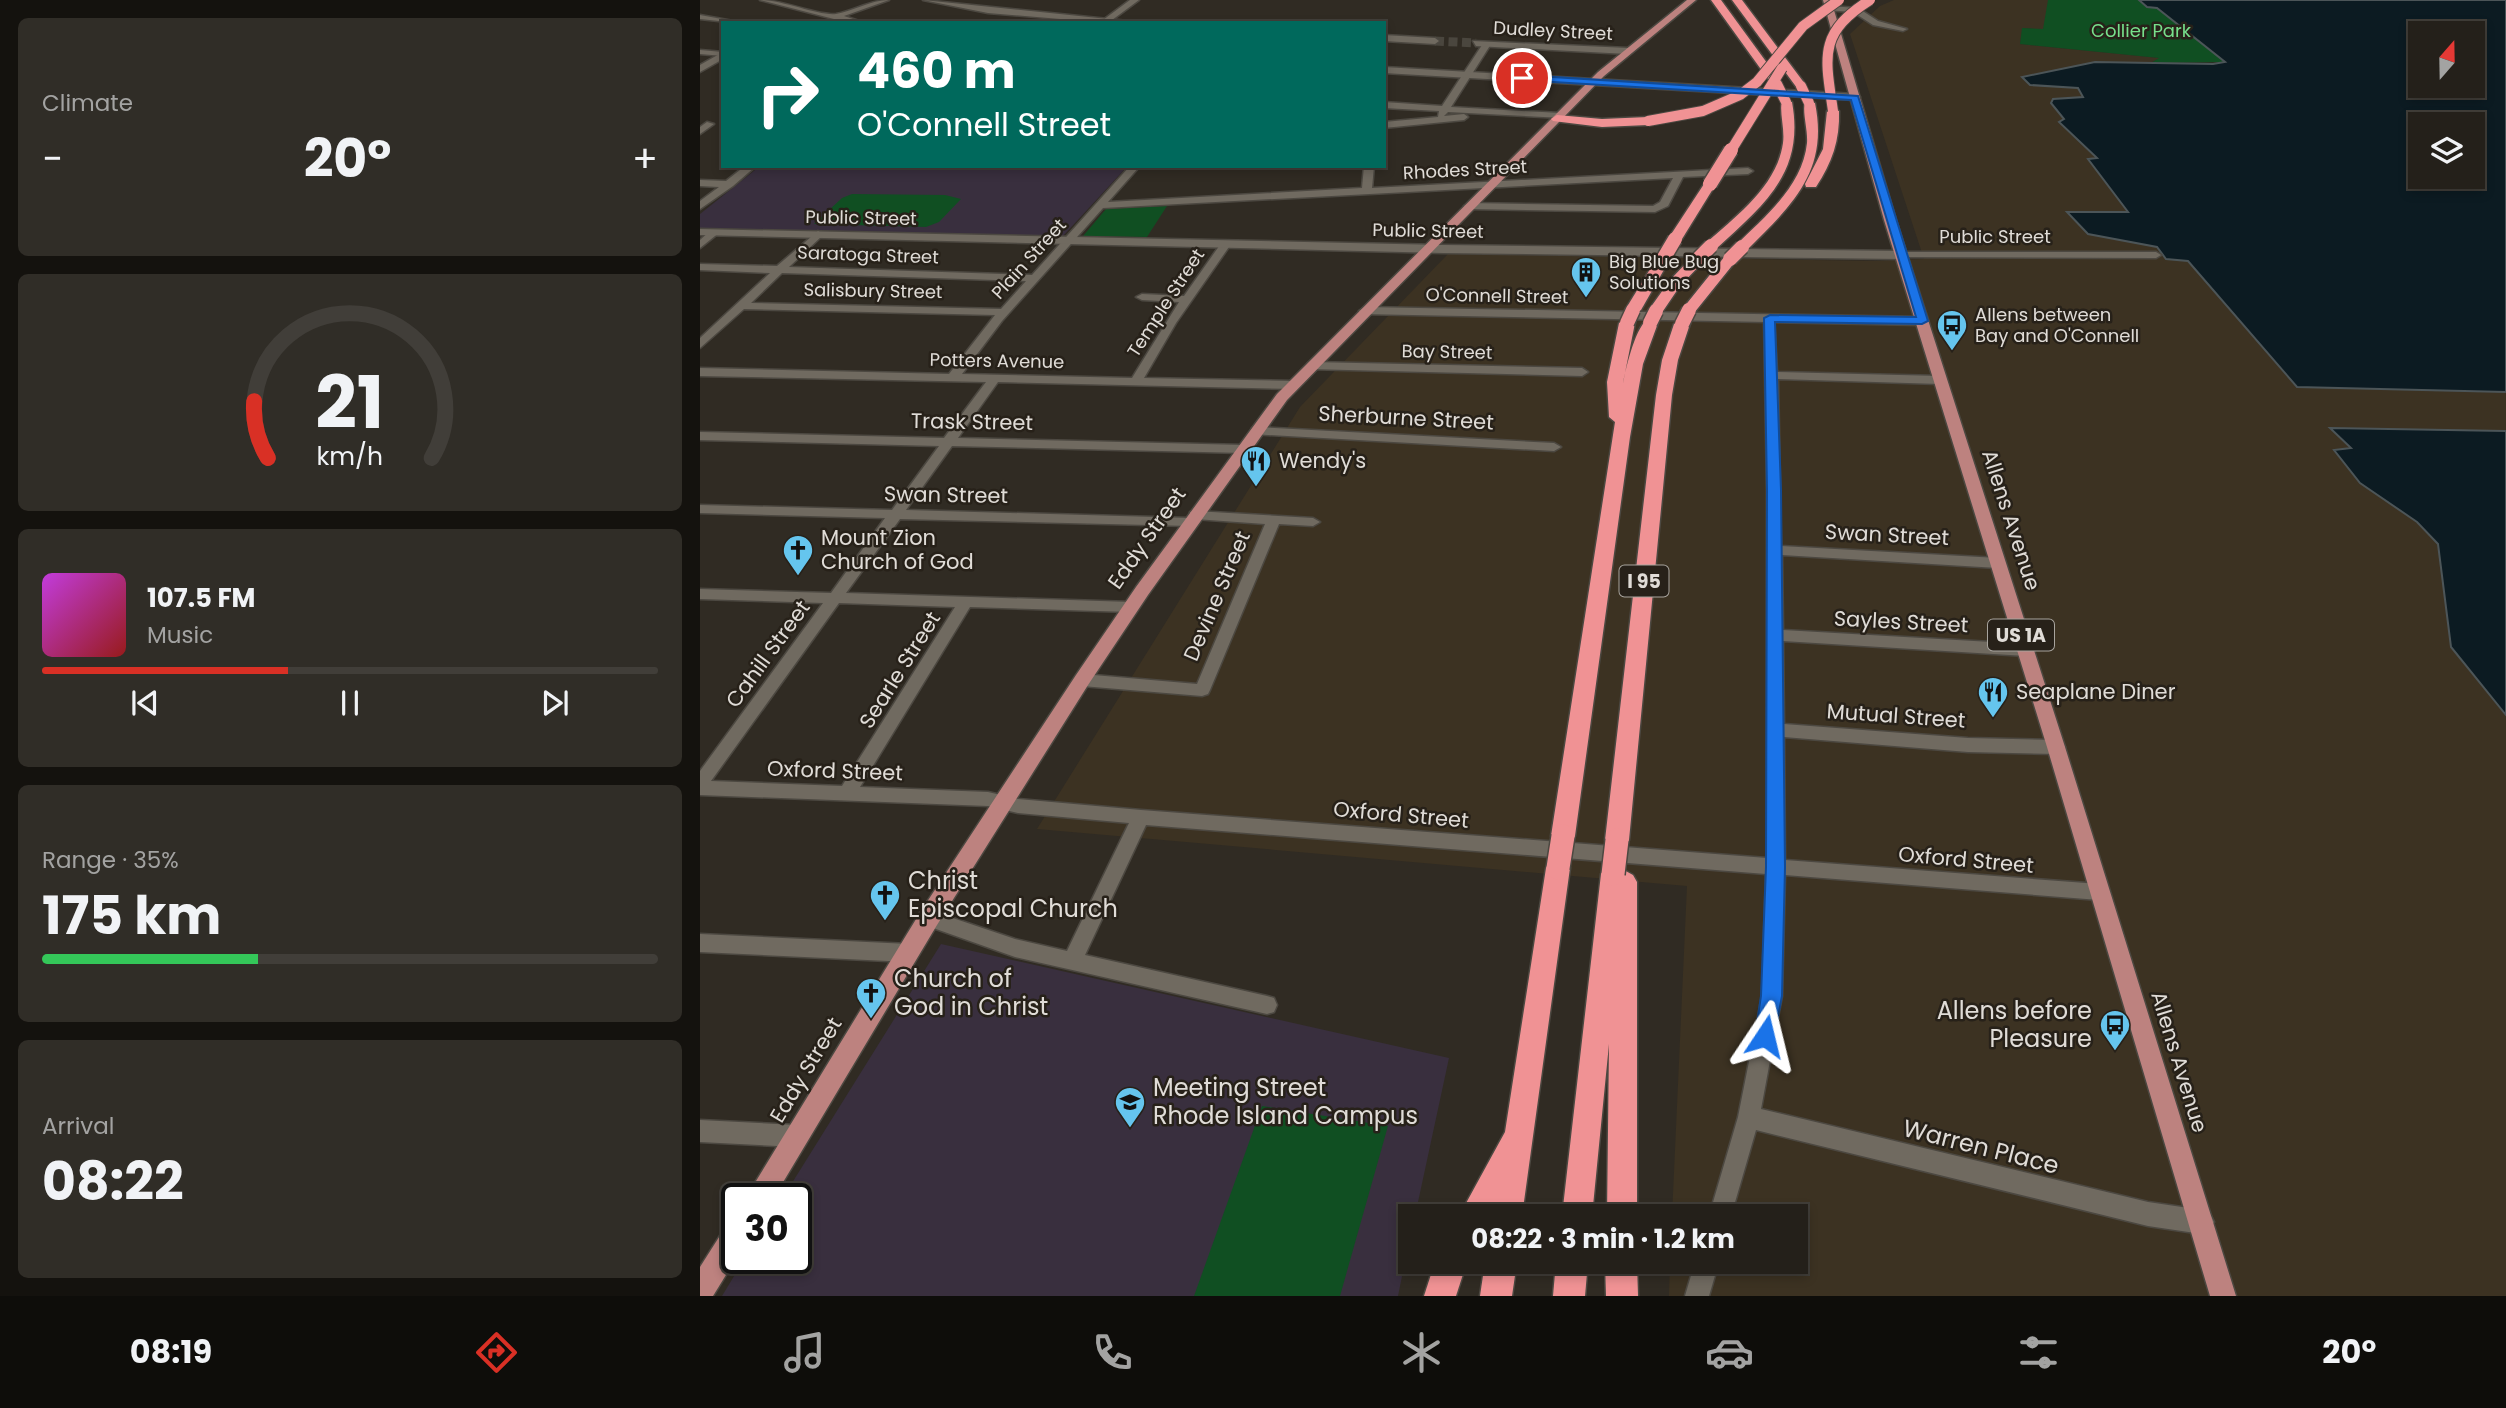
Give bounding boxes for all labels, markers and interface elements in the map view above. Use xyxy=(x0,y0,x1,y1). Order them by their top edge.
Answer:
street label: Dudley Street xyxy=(1493,15,1613,46)
park label: Collier Park xyxy=(2091,18,2192,43)
north arrow xyxy=(2408,21,2485,98)
map controls xyxy=(2408,21,2485,189)
text: 460 m xyxy=(857,37,1016,105)
pin xyxy=(1492,48,1552,108)
icon: right xyxy=(742,49,833,140)
icon: arrive xyxy=(1503,59,1541,97)
text: Climate xyxy=(42,87,133,119)
text: O'Connell Street xyxy=(857,102,1111,147)
button: layers xyxy=(2408,112,2485,189)
text: 20° xyxy=(304,122,391,195)
text: − xyxy=(42,132,63,185)
text: + xyxy=(632,132,658,185)
street label: Rhodes Street xyxy=(1402,154,1528,185)
street label: Public Street xyxy=(805,204,917,231)
street label: Plain Street xyxy=(986,213,1072,304)
street label: Public Street xyxy=(1372,217,1484,244)
street label: Public Street xyxy=(1939,224,2051,249)
street label: Saratoga Street xyxy=(797,240,939,269)
street label: Temple Street xyxy=(1121,244,1210,362)
place label: Big Blue Bug Solutions xyxy=(1609,249,1719,295)
building icon: Big Blue Bug Solutions xyxy=(1569,255,1603,299)
street label: Salisbury Street xyxy=(803,277,943,304)
street label: O'Connell Street xyxy=(1425,282,1569,309)
place label: Allens between Bay and O'Connell xyxy=(1975,302,2139,348)
bus stop icon: Allens between Bay and O'Connell xyxy=(1935,308,1969,352)
street label: Bay Street xyxy=(1401,338,1493,365)
street label: Potters Avenue xyxy=(929,347,1065,374)
text: 21 xyxy=(316,353,384,454)
street label: Sherburne Street xyxy=(1318,398,1494,437)
street label: Trask Street xyxy=(911,406,1033,437)
text: km/h xyxy=(317,439,383,474)
restaurant icon: Wendy's xyxy=(1239,444,1273,488)
place label: Wendy's xyxy=(1279,446,1366,475)
street label: Allens Avenue xyxy=(1975,446,2048,594)
street label: Swan Street xyxy=(884,479,1008,510)
street label: Eddy Street xyxy=(1101,481,1192,594)
street label: Swan Street xyxy=(1824,517,1950,552)
place label: Mount Zion Church of God xyxy=(821,523,974,576)
street label: Devine Street xyxy=(1176,526,1257,665)
church icon: Mount Zion Church of God xyxy=(781,533,815,577)
road number: I 95 xyxy=(1620,566,1668,596)
text: 107.5 FM xyxy=(147,580,255,616)
street label: Cahill Street xyxy=(719,594,816,713)
street label: Sayles Street xyxy=(1833,603,1969,640)
street label: Searle Street xyxy=(852,606,947,734)
text: Music xyxy=(147,619,213,651)
road number: US 1A xyxy=(1988,620,2054,650)
restaurant icon: Seaplane Diner xyxy=(1976,675,2010,719)
place label: Seaplane Diner xyxy=(2016,677,2176,706)
icon: previous xyxy=(126,684,164,722)
icon: pause xyxy=(331,684,369,722)
icon: next xyxy=(536,684,574,722)
street label: Mutual Street xyxy=(1826,696,1966,735)
street label: Oxford Street xyxy=(767,754,904,787)
street label: Oxford Street xyxy=(1332,794,1470,835)
street label: Oxford Street xyxy=(1897,839,2035,880)
text: Range · 35% xyxy=(42,844,179,876)
place label: Christ Episcopal Church xyxy=(908,864,1118,925)
church icon: Christ Episcopal Church xyxy=(868,878,902,922)
text: 175 km xyxy=(42,879,221,952)
place label: Church of God in Christ xyxy=(894,962,1048,1023)
church icon: Church of God in Christ xyxy=(854,976,888,1020)
street label: Allens Avenue xyxy=(2144,988,2215,1136)
place label: Allens before Pleasure xyxy=(1937,994,2092,1055)
position arrow xyxy=(1728,999,1802,1073)
bus stop icon: Allens before Pleasure xyxy=(2098,1008,2132,1052)
street label: Eddy Street xyxy=(763,1012,848,1128)
place label: Meeting Street Rhode Island Campus xyxy=(1153,1071,1418,1132)
school or university icon: Meeting Street Rhode Island Campus xyxy=(1113,1085,1147,1129)
text: Arrival xyxy=(42,1110,114,1142)
street label: Warren Place xyxy=(1900,1111,2063,1182)
text: 08:22 xyxy=(42,1145,184,1218)
speed limit sign: 30 xyxy=(721,1183,812,1274)
text: 08:22 · 3 min · 1.2 km xyxy=(1471,1221,1735,1257)
icon: directions xyxy=(472,1328,521,1377)
icon: music xyxy=(780,1328,829,1377)
icon: phone xyxy=(1088,1328,1137,1377)
icon: climate xyxy=(1397,1328,1446,1377)
icon: car xyxy=(1705,1328,1754,1377)
icon: filters xyxy=(2014,1328,2063,1377)
text: 08:19 xyxy=(130,1329,212,1374)
text: 20° xyxy=(2322,1329,2376,1374)

